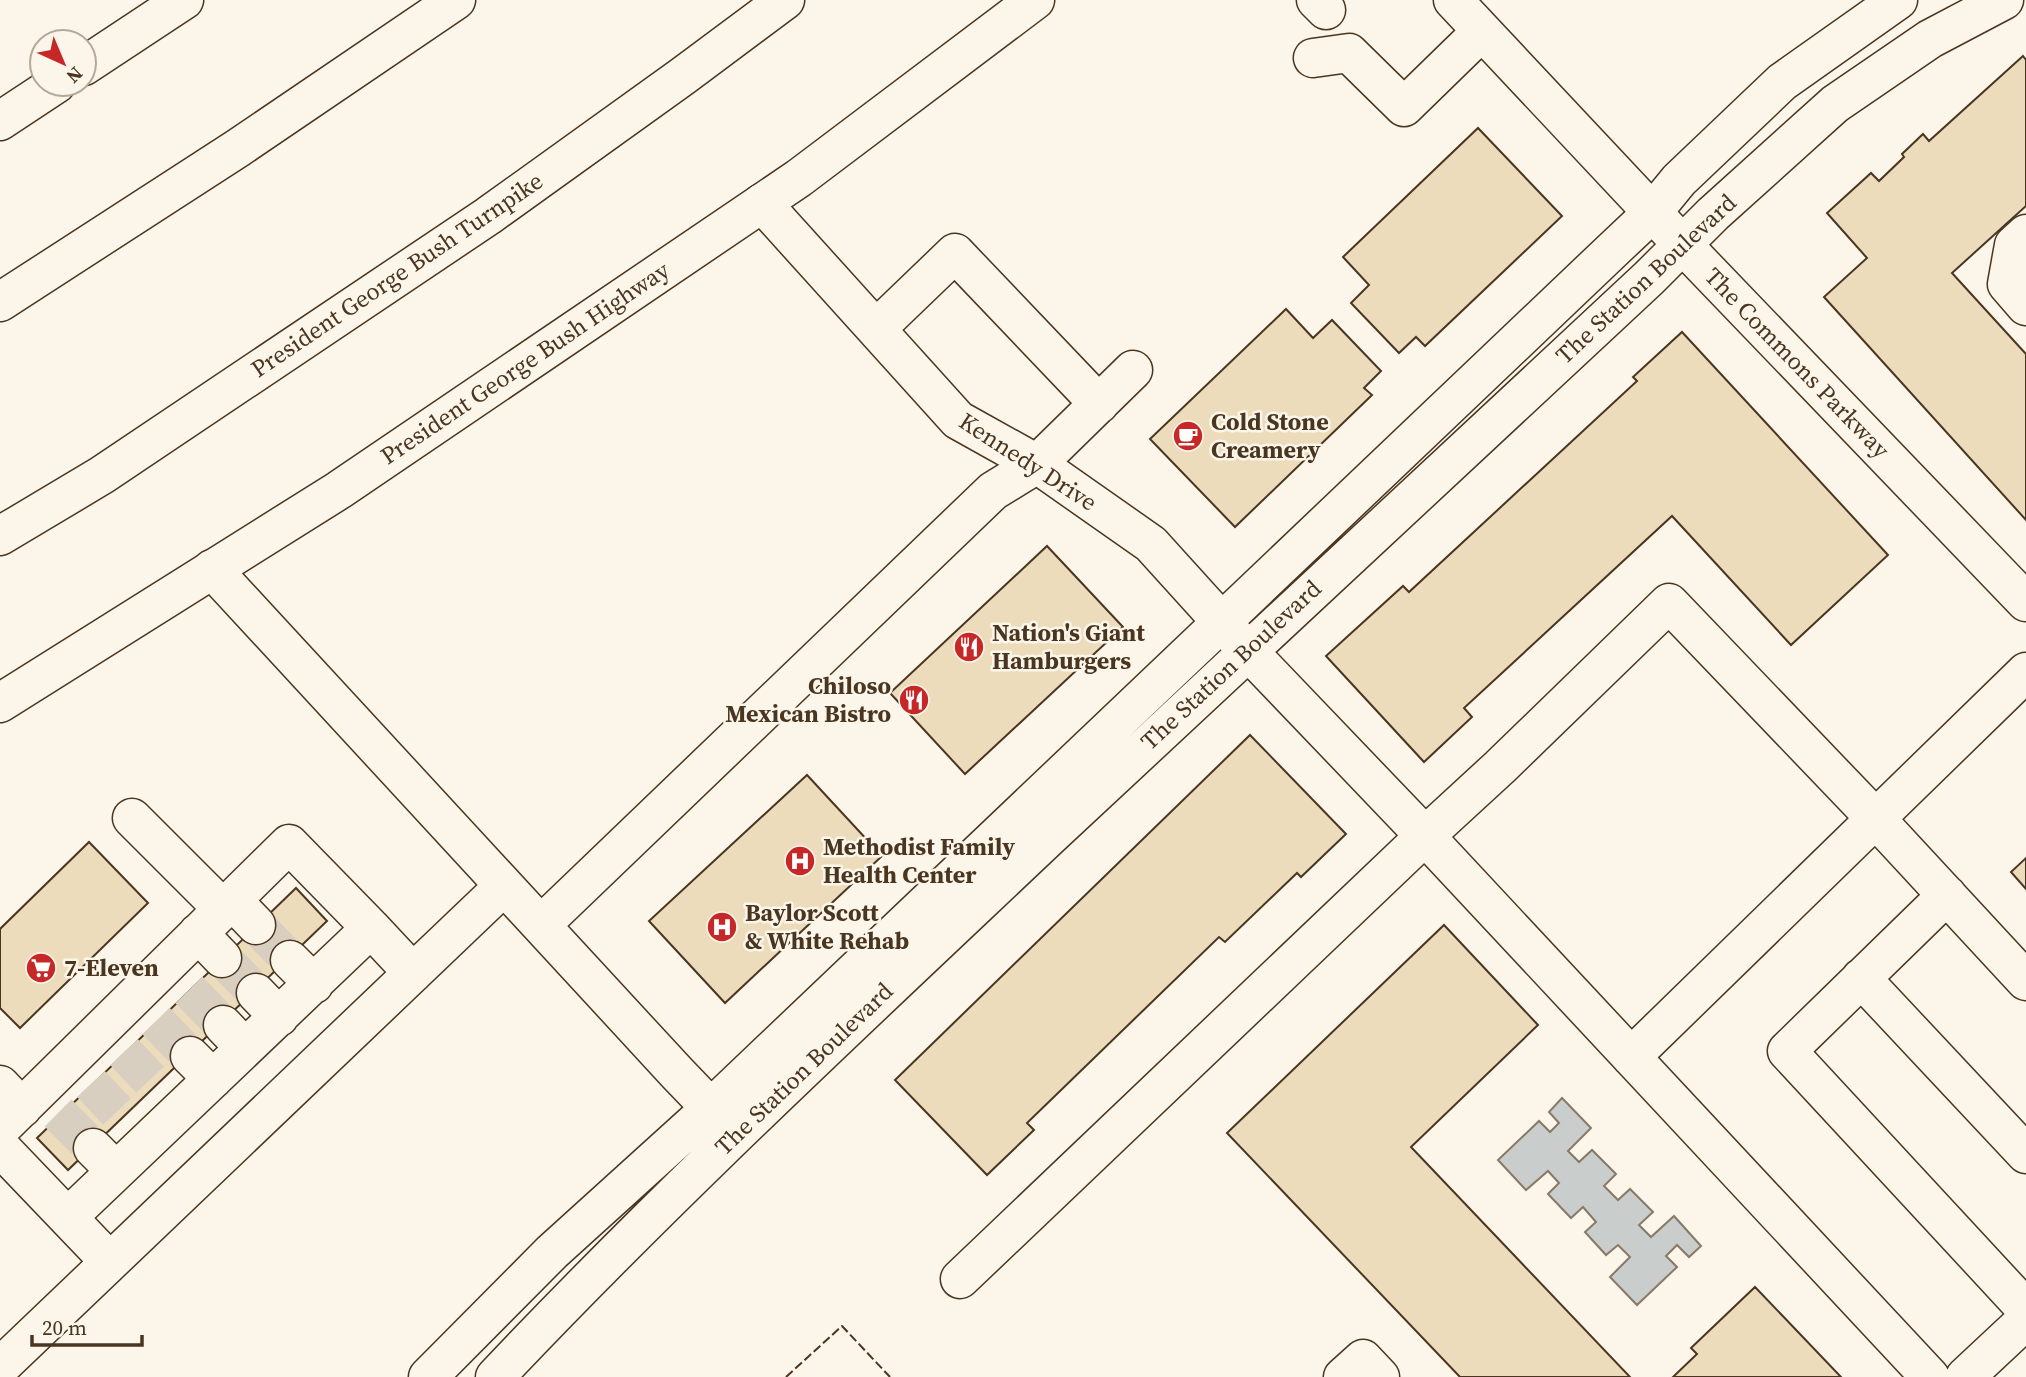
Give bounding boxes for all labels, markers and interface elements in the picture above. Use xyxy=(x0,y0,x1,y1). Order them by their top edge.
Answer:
north arrow xyxy=(28,28,98,98)
text: N xyxy=(61,61,89,89)
street label: President George Bush Turnpike xyxy=(244,164,549,385)
street label: The Station Boulevard xyxy=(1548,186,1743,371)
street label: President George Bush Highway xyxy=(374,253,676,472)
street label: The Commons Parkway xyxy=(1697,260,1898,466)
street label: Kennedy Drive xyxy=(953,405,1104,519)
place label: Cold Stone Creamery xyxy=(1211,405,1329,466)
cafe icon: Cold Stone Creamery xyxy=(1171,419,1205,453)
street label: The Station Boulevard xyxy=(1133,572,1328,757)
place label: Nation's Giant Hamburgers xyxy=(992,616,1145,677)
restaurant icon: Nation's Giant Hamburgers xyxy=(952,630,986,664)
place label: Chiloso Mexican Bistro xyxy=(725,669,891,730)
restaurant icon: Chiloso Mexican Bistro xyxy=(897,683,931,717)
place label: Methodist Family Health Center xyxy=(823,830,1015,891)
hospital icon: Methodist Family Health Center xyxy=(783,844,817,878)
place label: Baylor Scott & White Rehab xyxy=(745,896,909,957)
hospital icon: Baylor Scott & White Rehab xyxy=(705,910,739,944)
supermarket icon: 7-Eleven xyxy=(24,951,58,985)
place label: 7-Eleven xyxy=(64,951,159,984)
street label: The Station Boulevard xyxy=(707,975,900,1162)
scale bar xyxy=(32,1304,142,1348)
text: 20 m xyxy=(42,1313,87,1342)

